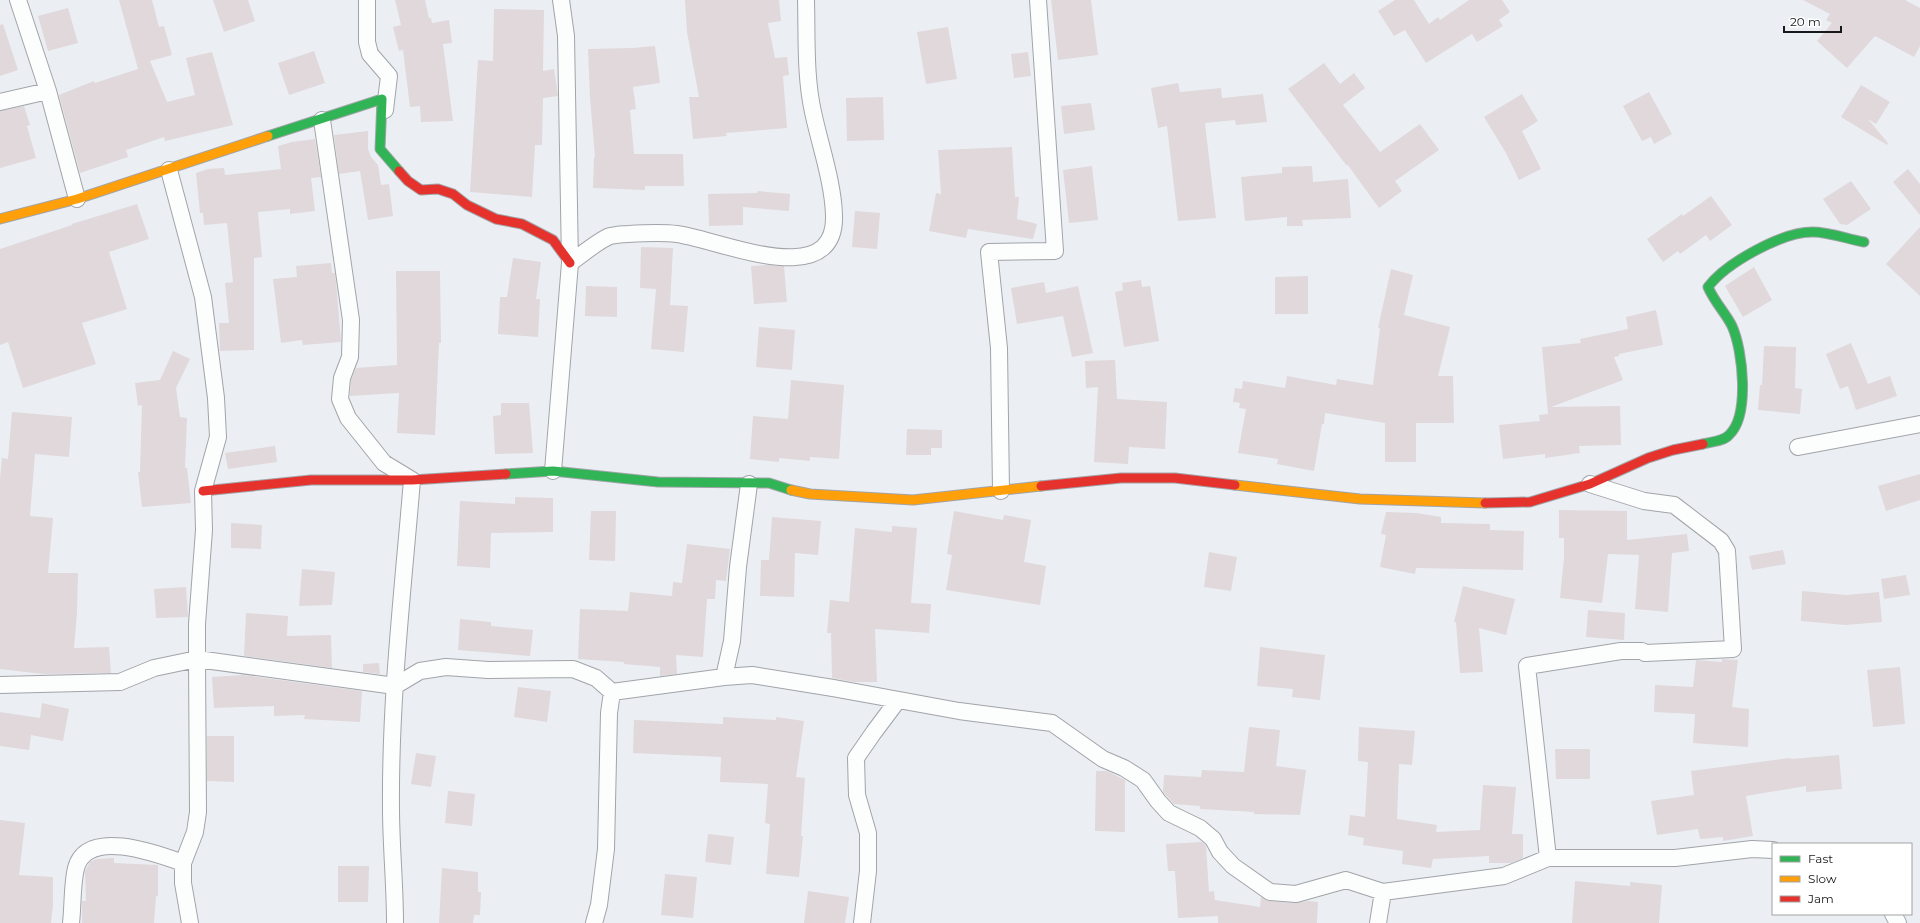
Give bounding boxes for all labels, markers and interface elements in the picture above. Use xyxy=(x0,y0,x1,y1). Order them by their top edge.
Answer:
scale bar xyxy=(1784,8,1841,34)
text: 20 m xyxy=(1790,14,1821,29)
legend xyxy=(1772,843,1912,915)
text: Fast xyxy=(1808,851,1833,866)
text: Slow xyxy=(1808,871,1837,886)
text: Jam xyxy=(1807,891,1834,906)

